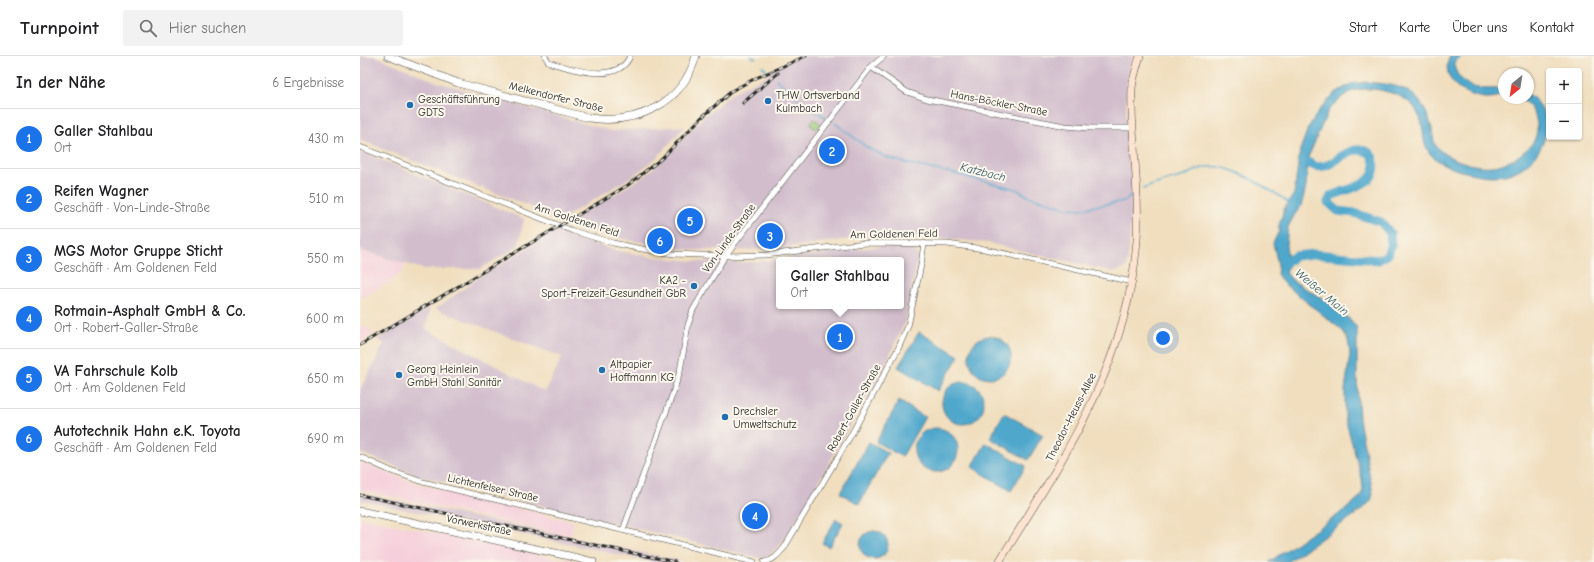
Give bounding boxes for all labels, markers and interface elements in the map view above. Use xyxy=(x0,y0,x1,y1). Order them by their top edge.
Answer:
search box xyxy=(123,10,403,46)
text: Turnpoint xyxy=(20,17,99,39)
icon: search xyxy=(137,17,159,39)
text: Hier suchen xyxy=(169,19,246,37)
text: Start xyxy=(1349,19,1377,36)
text: Karte xyxy=(1399,19,1430,36)
text: Über uns xyxy=(1452,19,1507,36)
text: Kontakt xyxy=(1529,19,1574,36)
north arrow xyxy=(1498,68,1534,104)
map controls xyxy=(1546,68,1582,140)
button: + xyxy=(1546,68,1582,104)
text: In der Nähe xyxy=(16,73,105,92)
text: 6 Ergebnisse xyxy=(272,75,344,90)
street label: Melkendorfer Straße xyxy=(508,79,605,115)
street label: Hans-Böckler-Straße xyxy=(949,87,1049,119)
place label: THW Ortsverband Kulmbach xyxy=(776,89,860,115)
place label: Geschäftsführung GDTS xyxy=(418,93,500,119)
marker: THW Ortsverband Kulmbach xyxy=(763,96,773,106)
marker: Geschäftsführung GDTS xyxy=(405,100,415,110)
button: − xyxy=(1546,104,1582,140)
text: Galler Stahlbau xyxy=(54,122,153,140)
text: 1 xyxy=(26,131,32,146)
text: 430 m xyxy=(308,131,344,146)
pin: 2 xyxy=(819,136,845,166)
text: Ort xyxy=(54,140,71,155)
water label: Katzbach xyxy=(959,160,1007,184)
text: Reifen Wagner xyxy=(54,182,149,200)
text: 2 xyxy=(26,191,32,206)
text: 510 m xyxy=(309,191,344,206)
text: Geschäft · Von-Linde-Straße xyxy=(54,200,210,215)
street label: Am Goldenen Feld xyxy=(533,200,621,240)
street label: Von-Linde-Straße xyxy=(700,201,759,275)
pin: 5 xyxy=(677,206,703,236)
pin: 3 xyxy=(757,221,783,251)
pin: 6 xyxy=(647,226,673,256)
street label: Am Goldenen Feld xyxy=(850,227,938,241)
text: MGS Motor Gruppe Sticht xyxy=(54,242,223,260)
text: 3 xyxy=(26,251,32,266)
text: 550 m xyxy=(307,251,344,266)
popup xyxy=(776,257,904,309)
text: Geschäft · Am Goldenen Feld xyxy=(54,260,217,275)
water label: Weißer Main xyxy=(1292,266,1352,319)
text: Galler Stahlbau xyxy=(790,267,890,285)
place label: KA2 - Sport-Freizeit-Gesundheit GbR xyxy=(541,274,686,300)
marker: KA2 - Sport-Freizeit-Gesundheit GbR xyxy=(689,281,699,291)
text: Ort xyxy=(790,285,808,300)
text: Rotmain-Asphalt GmbH & Co. xyxy=(54,302,246,320)
text: 4 xyxy=(26,311,32,326)
text: 600 m xyxy=(306,311,344,326)
text: Ort · Robert-Galler-Straße xyxy=(54,320,198,335)
pin: 1 xyxy=(827,322,853,352)
your location xyxy=(1153,328,1173,348)
place label: Altpapier Hoffmann KG xyxy=(610,358,674,384)
street label: Robert-Galler-Straße xyxy=(825,361,884,454)
text: VA Fahrschule Kolb xyxy=(54,362,178,380)
place label: Georg Heinlein GmbH Stahl Sanitär xyxy=(407,363,502,389)
marker: Altpapier Hoffmann KG xyxy=(597,365,607,375)
marker: Georg Heinlein GmbH Stahl Sanitär xyxy=(394,370,404,380)
street label: Theodor-Heuss-Allee xyxy=(1043,370,1099,464)
text: 5 xyxy=(26,371,32,386)
text: 650 m xyxy=(307,371,344,386)
text: Ort · Am Goldenen Feld xyxy=(54,380,186,395)
place label: Drechsler Umweltschutz xyxy=(733,405,797,431)
marker: Drechsler Umweltschutz xyxy=(720,412,730,422)
text: Autotechnik Hahn e.K. Toyota xyxy=(54,422,241,440)
text: 6 xyxy=(26,431,32,446)
text: 690 m xyxy=(307,431,344,446)
text: Geschäft · Am Goldenen Feld xyxy=(54,440,217,455)
street label: Lichtenfelser Straße xyxy=(446,471,540,505)
pin: 4 xyxy=(742,501,768,531)
street label: Vorwerkstraße xyxy=(445,512,513,538)

